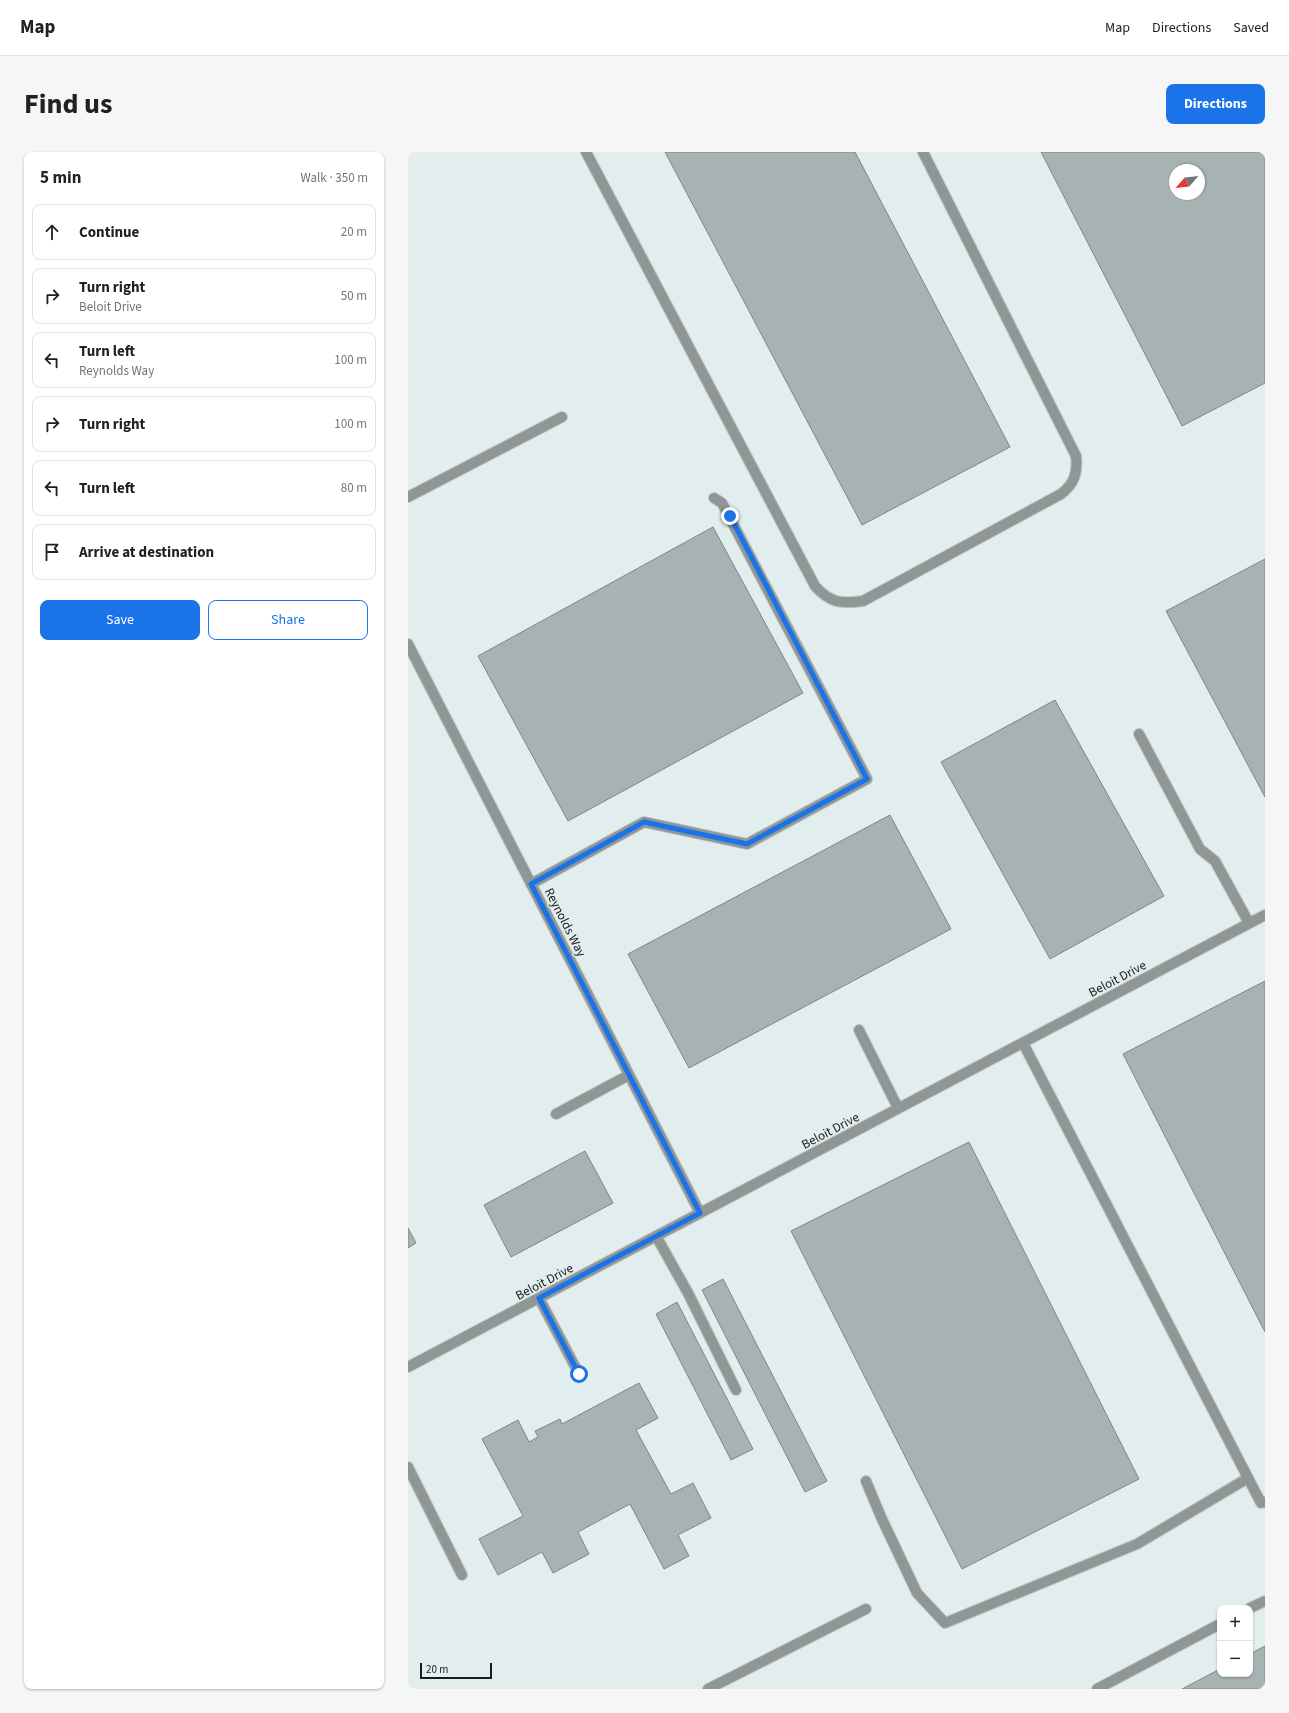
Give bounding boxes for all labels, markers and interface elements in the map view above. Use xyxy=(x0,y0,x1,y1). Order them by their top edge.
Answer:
text: Map xyxy=(20,14,55,41)
text: Map xyxy=(1105,18,1130,38)
text: Directions xyxy=(1152,18,1211,38)
text: Saved xyxy=(1233,18,1269,38)
text: Find us xyxy=(24,84,112,124)
button: Directions xyxy=(1166,84,1265,124)
north arrow xyxy=(1169,164,1205,200)
text: 5 min xyxy=(40,166,81,190)
text: Walk · 350 m xyxy=(300,169,368,187)
icon: ahead xyxy=(41,221,63,243)
text: Continue xyxy=(79,222,139,243)
text: 20 m xyxy=(341,223,367,241)
text: Turn right xyxy=(79,277,145,298)
icon: right xyxy=(41,285,63,307)
text: 50 m xyxy=(341,287,367,305)
text: Beloit Drive xyxy=(79,298,142,316)
text: Turn left xyxy=(79,341,135,362)
icon: left xyxy=(41,349,63,371)
text: 100 m xyxy=(334,351,367,369)
text: Reynolds Way xyxy=(79,362,154,380)
icon: right xyxy=(41,413,63,435)
text: Turn right xyxy=(79,414,145,435)
text: 100 m xyxy=(334,415,367,433)
icon: left xyxy=(41,477,63,499)
text: Turn left xyxy=(79,478,135,499)
text: 80 m xyxy=(341,479,367,497)
route end xyxy=(721,507,739,525)
icon: arrive xyxy=(41,541,63,563)
text: Arrive at destination xyxy=(79,542,214,563)
button: Save xyxy=(40,600,200,640)
button: Share xyxy=(208,600,368,640)
street label: Reynolds Way xyxy=(540,885,590,960)
street label: Beloit Drive xyxy=(1086,956,1149,1002)
street label: Beloit Drive xyxy=(799,1108,862,1154)
street label: Beloit Drive xyxy=(513,1259,576,1305)
route start xyxy=(570,1365,588,1383)
map controls xyxy=(1217,1605,1253,1677)
button: + xyxy=(1217,1605,1253,1641)
button: − xyxy=(1217,1641,1253,1677)
scale bar xyxy=(420,1661,492,1680)
text: 20 m xyxy=(426,1662,448,1677)

